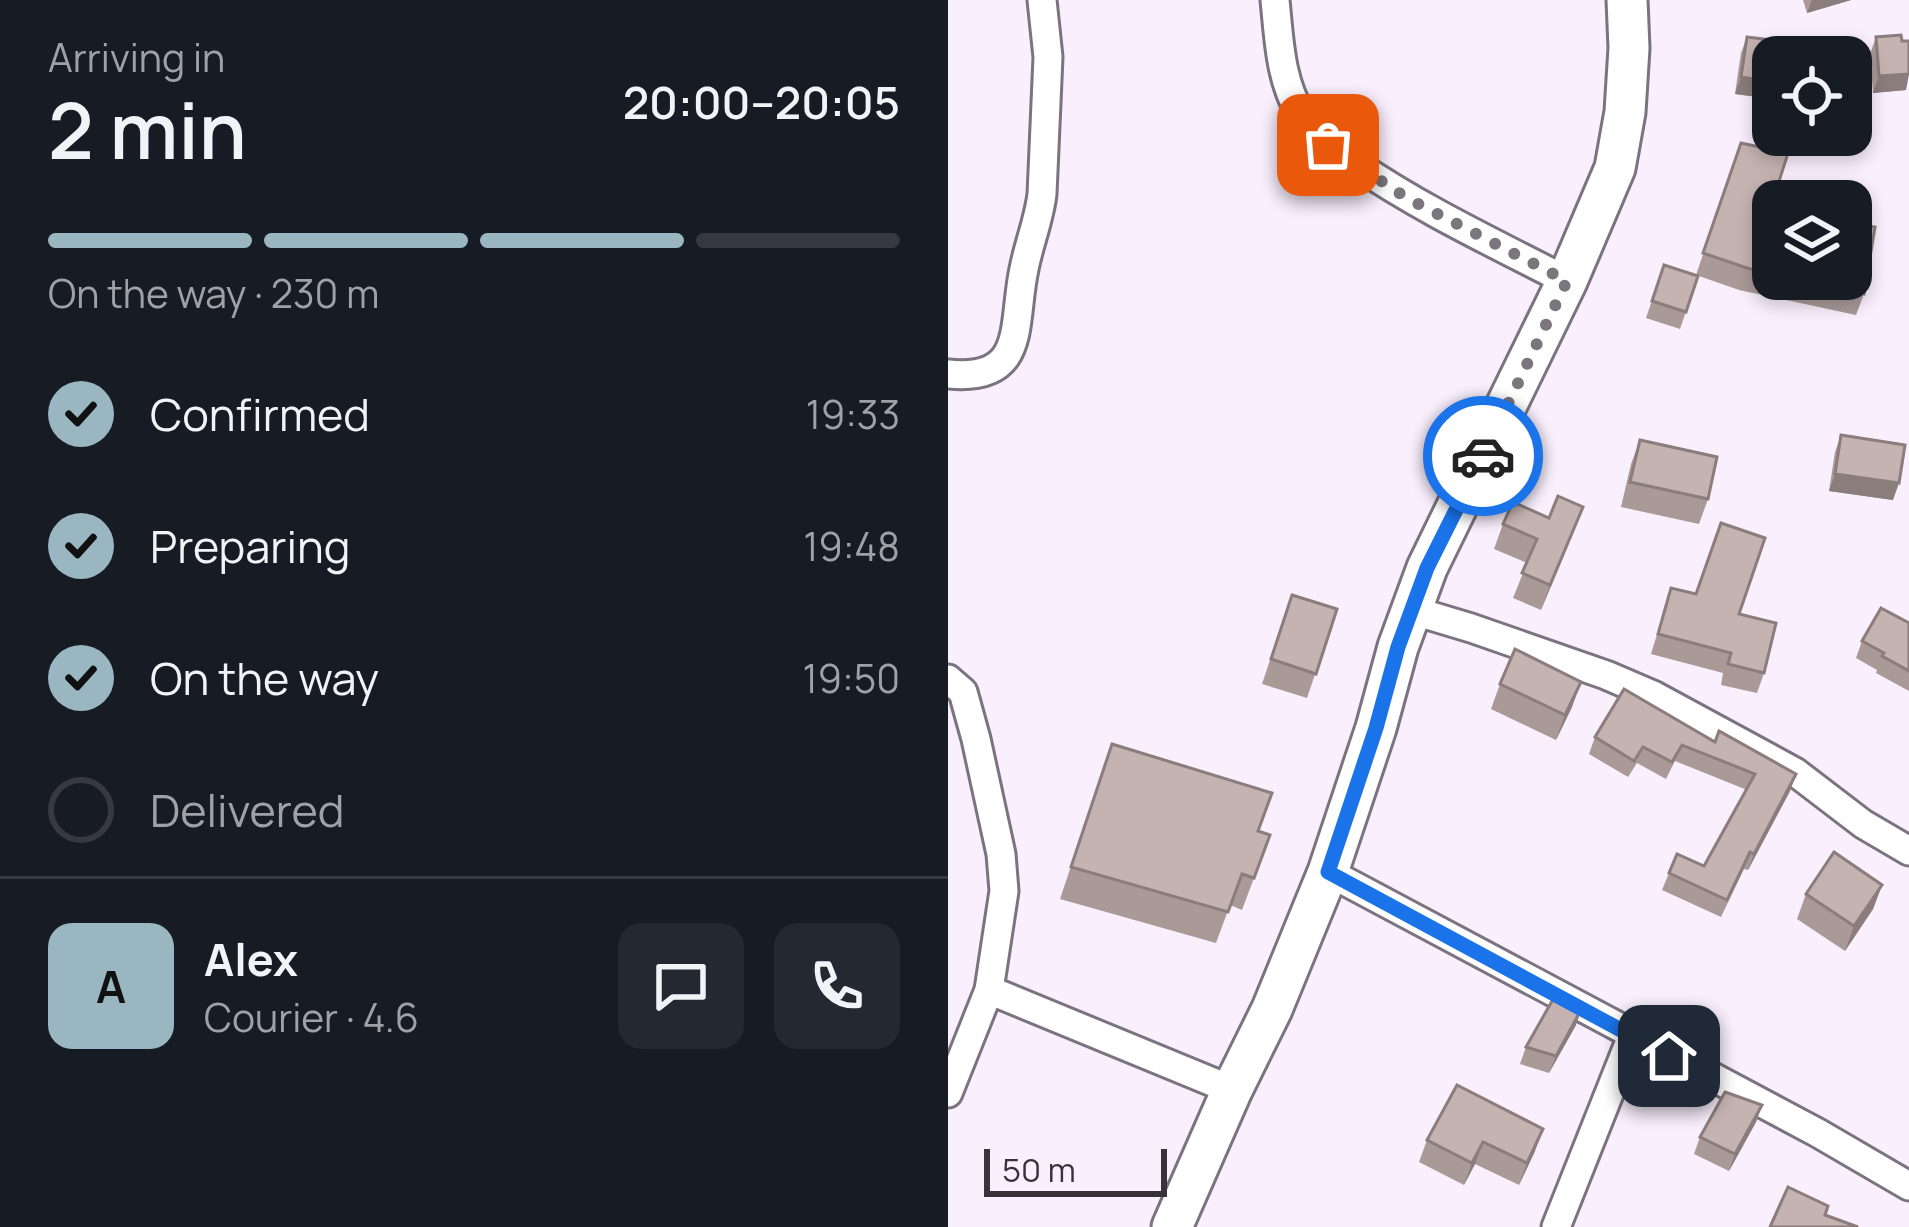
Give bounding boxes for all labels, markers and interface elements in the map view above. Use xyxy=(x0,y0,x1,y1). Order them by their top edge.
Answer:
text: Arriving in xyxy=(48,30,225,84)
map controls xyxy=(1752,36,1872,300)
button: locate xyxy=(1752,36,1872,156)
text: 20:00–20:05 xyxy=(623,71,900,133)
text: 2 min xyxy=(48,76,247,182)
pin xyxy=(1277,94,1379,196)
icon: bag xyxy=(1295,112,1361,178)
button: layers xyxy=(1752,180,1872,300)
text: On the way · 230 m xyxy=(48,266,379,320)
icon: check xyxy=(48,381,114,447)
text: Confirmed xyxy=(150,383,370,445)
text: 19:33 xyxy=(806,387,900,441)
courier xyxy=(1423,396,1543,516)
icon: car xyxy=(1450,423,1516,489)
icon: check xyxy=(48,513,114,579)
text: Preparing xyxy=(150,515,350,577)
text: 19:48 xyxy=(803,519,900,573)
icon: check xyxy=(48,645,114,711)
text: On the way xyxy=(150,647,379,709)
text: 19:50 xyxy=(803,651,900,705)
text: Delivered xyxy=(150,779,345,841)
button: chat xyxy=(618,923,744,1049)
button: phone xyxy=(774,923,900,1049)
text: Alex xyxy=(204,928,298,990)
text: A xyxy=(96,955,126,1017)
text: Courier · 4.6 xyxy=(204,990,419,1044)
pin xyxy=(1618,1005,1720,1107)
icon: home xyxy=(1636,1023,1702,1089)
scale bar xyxy=(984,1143,1167,1196)
text: 50 m xyxy=(1002,1147,1076,1192)

